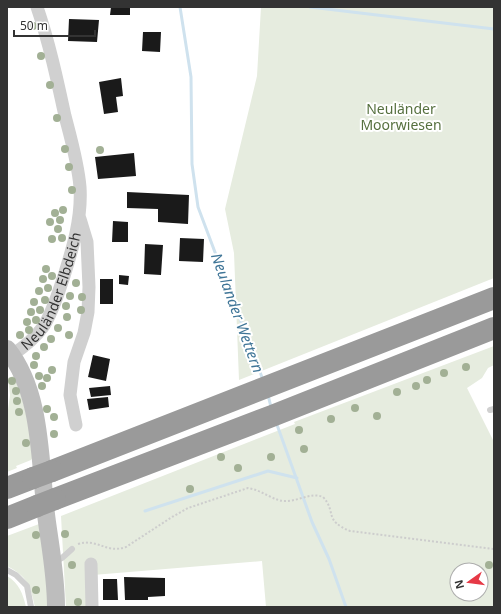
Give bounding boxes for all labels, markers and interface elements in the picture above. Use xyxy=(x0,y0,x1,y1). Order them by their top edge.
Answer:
scale bar xyxy=(14,12,95,38)
text: 50 m xyxy=(20,17,48,34)
park label: Neuländer Moorwiesen xyxy=(360,99,442,134)
street label: Neuländer Elbdeich xyxy=(17,230,85,354)
water label: Neulander Wettern xyxy=(207,250,269,375)
north arrow xyxy=(449,562,489,602)
text: N xyxy=(450,578,467,591)

